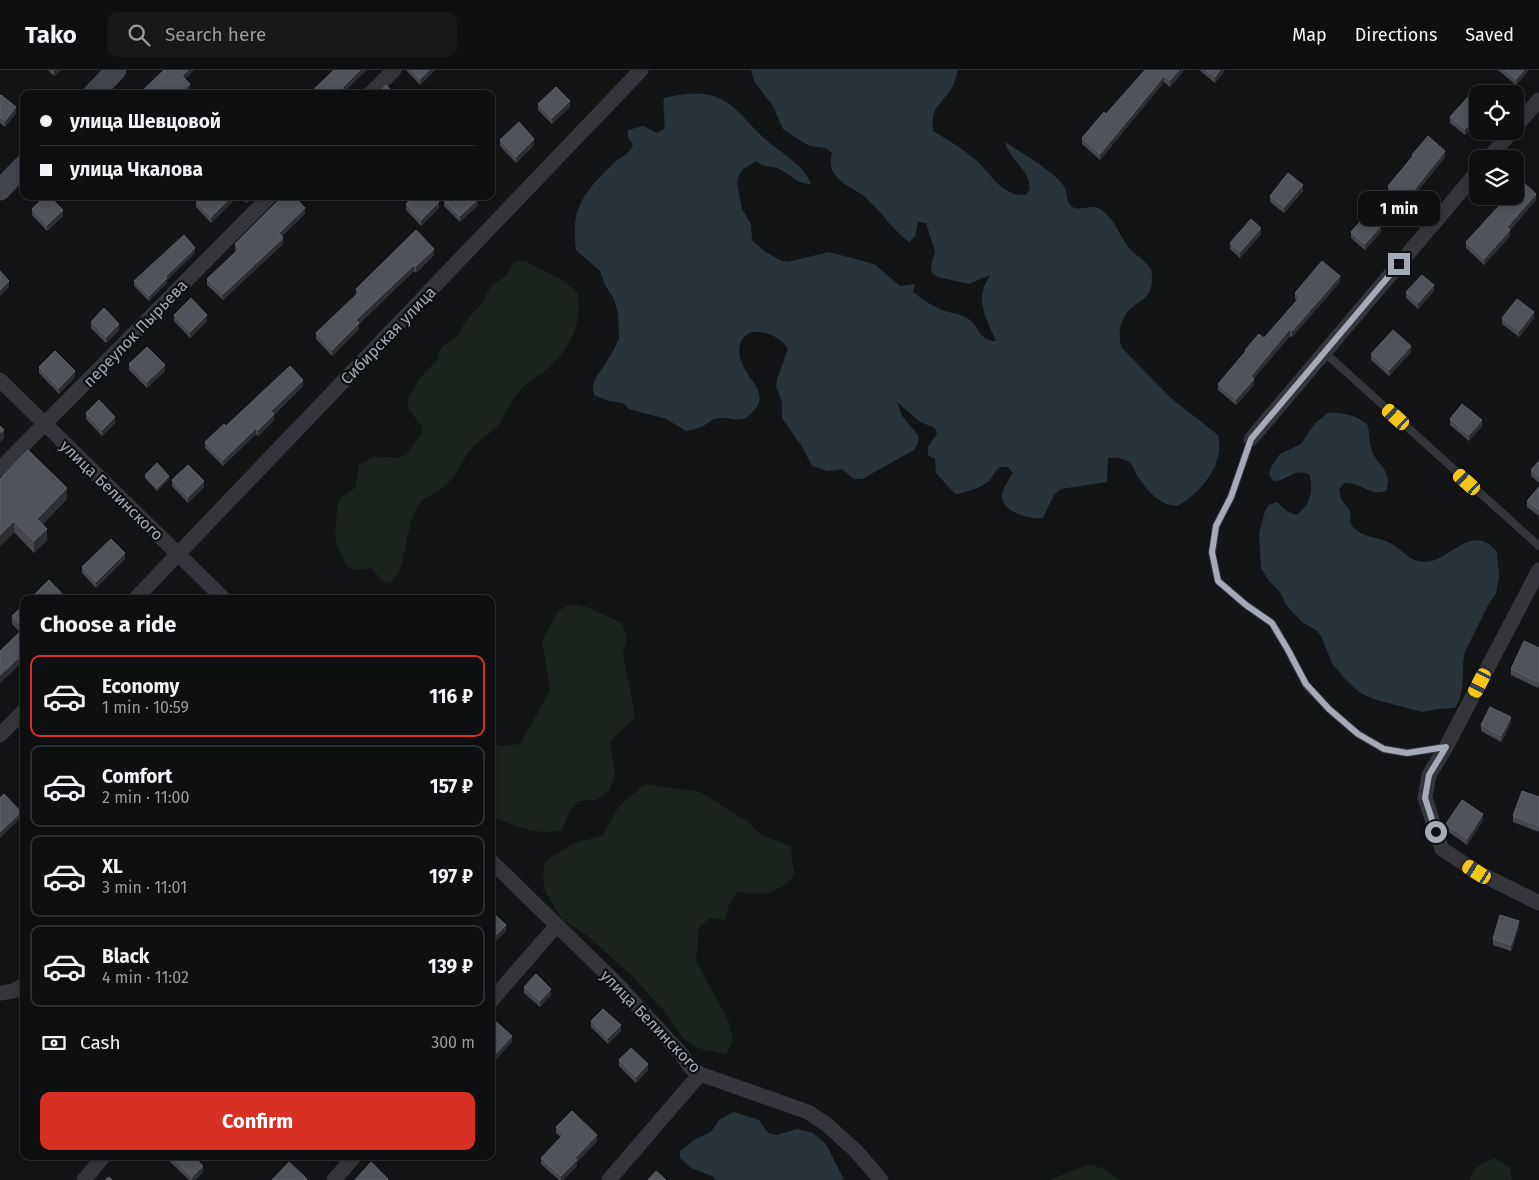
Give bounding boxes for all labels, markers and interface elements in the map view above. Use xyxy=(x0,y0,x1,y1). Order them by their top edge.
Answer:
search box xyxy=(107,12,457,57)
text: Tako xyxy=(25,21,77,49)
icon: search xyxy=(125,21,153,49)
text: Search here xyxy=(165,23,266,46)
text: Map xyxy=(1292,24,1327,46)
text: Directions xyxy=(1355,24,1437,46)
text: Saved xyxy=(1465,24,1514,46)
map controls xyxy=(1469,85,1524,205)
button: locate xyxy=(1469,85,1524,140)
text: улица Шевцовой xyxy=(70,110,221,133)
button: layers xyxy=(1469,150,1524,205)
text: улица Чкалова xyxy=(70,158,203,181)
callout: 1 min xyxy=(1358,191,1440,226)
text: 1 min xyxy=(1380,199,1418,218)
route end xyxy=(1388,253,1410,275)
street label: переулок Пырьева xyxy=(79,276,191,391)
street label: Сибирская улица xyxy=(337,282,440,388)
car xyxy=(1379,401,1412,433)
street label: улица Белинского xyxy=(56,436,167,544)
car xyxy=(1450,466,1483,498)
text: Choose a ride xyxy=(40,611,176,638)
car xyxy=(1466,666,1493,700)
icon: car xyxy=(42,674,87,719)
text: Economy xyxy=(102,675,179,698)
text: 116 ₽ xyxy=(429,685,473,708)
text: 1 min · 10:59 xyxy=(102,698,189,717)
icon: car xyxy=(42,764,87,809)
text: Comfort xyxy=(102,765,172,788)
text: 157 ₽ xyxy=(430,775,473,798)
text: 2 min · 11:00 xyxy=(102,788,189,807)
route start xyxy=(1425,821,1447,843)
icon: car xyxy=(42,854,87,899)
text: XL xyxy=(102,855,123,878)
car xyxy=(1460,858,1493,886)
text: 197 ₽ xyxy=(429,865,473,888)
text: 3 min · 11:01 xyxy=(102,878,187,897)
icon: car xyxy=(42,944,87,989)
text: Black xyxy=(102,945,149,968)
text: 139 ₽ xyxy=(428,955,473,978)
street label: улица Белинского xyxy=(597,966,705,1077)
text: 4 min · 11:02 xyxy=(102,968,189,987)
icon: cash xyxy=(40,1029,68,1057)
text: Cash xyxy=(80,1031,121,1054)
text: 300 m xyxy=(431,1033,475,1052)
button: Confirm xyxy=(40,1092,475,1150)

